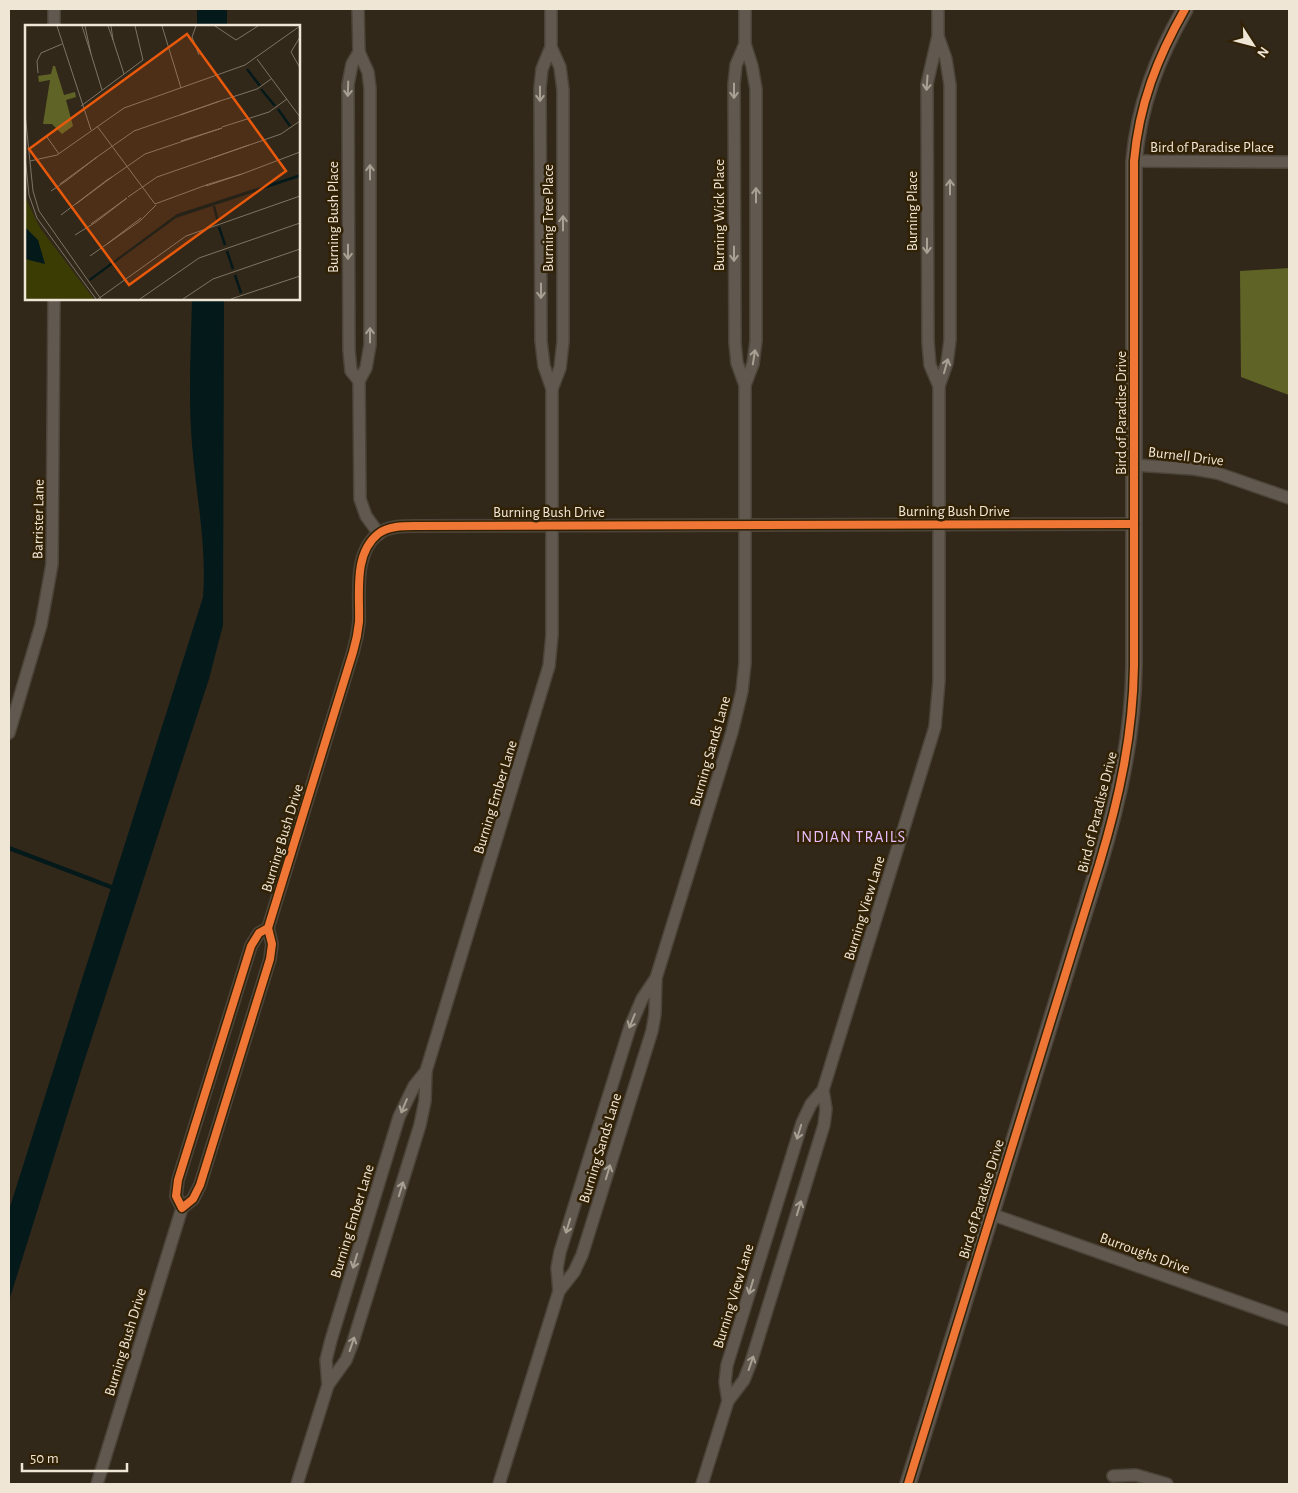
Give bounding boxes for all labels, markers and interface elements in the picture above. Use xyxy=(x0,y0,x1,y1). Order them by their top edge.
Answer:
north arrow xyxy=(1228,20,1278,70)
inset map xyxy=(25,25,300,300)
text: N xyxy=(1254,44,1271,60)
one-way arrow xyxy=(923,75,932,91)
one-way arrow xyxy=(344,81,353,97)
one-way arrow xyxy=(729,82,739,99)
one-way arrow xyxy=(535,86,545,102)
street label: Bird of Paradise Place xyxy=(1150,140,1274,155)
street label: Burning Wick Place xyxy=(712,159,727,271)
street label: Burning Bush Place xyxy=(326,161,341,273)
street label: Burning Tree Place xyxy=(541,164,556,272)
one-way arrow xyxy=(365,165,375,181)
street label: Burning Place xyxy=(905,171,920,251)
one-way arrow xyxy=(945,179,955,196)
one-way arrow xyxy=(751,187,761,204)
one-way arrow xyxy=(558,215,568,231)
one-way arrow xyxy=(922,238,932,254)
one-way arrow xyxy=(343,244,353,260)
one-way arrow xyxy=(729,245,739,261)
one-way arrow xyxy=(536,283,546,299)
one-way arrow xyxy=(365,327,375,344)
one-way arrow xyxy=(750,350,760,366)
street label: Bird of Paradise Drive xyxy=(1114,351,1129,475)
one-way arrow xyxy=(941,359,951,375)
street label: Burnell Drive xyxy=(1147,444,1225,469)
street label: Barrister Lane xyxy=(30,479,47,559)
street label: Burning Bush Drive xyxy=(898,504,1010,519)
street label: Burning Bush Drive xyxy=(493,505,605,520)
street label: Burning Sands Lane xyxy=(688,694,733,808)
street label: Burning Ember Lane xyxy=(471,738,520,856)
street label: Bird of Paradise Drive xyxy=(1075,750,1120,874)
street label: Burning Bush Drive xyxy=(259,782,306,894)
district label: INDIAN TRAILS xyxy=(796,829,906,845)
street label: Burning View Lane xyxy=(841,854,888,962)
one-way arrow xyxy=(627,1013,636,1028)
street label: Burning Sands Lane xyxy=(577,1091,624,1205)
one-way arrow xyxy=(398,1098,408,1113)
one-way arrow xyxy=(794,1124,804,1140)
street label: Bird of Paradise Drive xyxy=(956,1137,1007,1261)
street label: Burning Ember Lane xyxy=(328,1162,377,1280)
one-way arrow xyxy=(604,1164,613,1180)
one-way arrow xyxy=(396,1181,406,1197)
one-way arrow xyxy=(794,1201,804,1217)
one-way arrow xyxy=(563,1218,573,1234)
street label: Burroughs Drive xyxy=(1098,1230,1192,1277)
street label: Burning View Lane xyxy=(710,1242,757,1350)
one-way arrow xyxy=(350,1253,359,1268)
one-way arrow xyxy=(746,1279,756,1295)
street label: Burning Bush Drive xyxy=(102,1286,149,1398)
one-way arrow xyxy=(348,1336,358,1352)
one-way arrow xyxy=(746,1356,756,1372)
scale bar xyxy=(22,1440,128,1472)
text: 50 m xyxy=(30,1451,59,1466)

